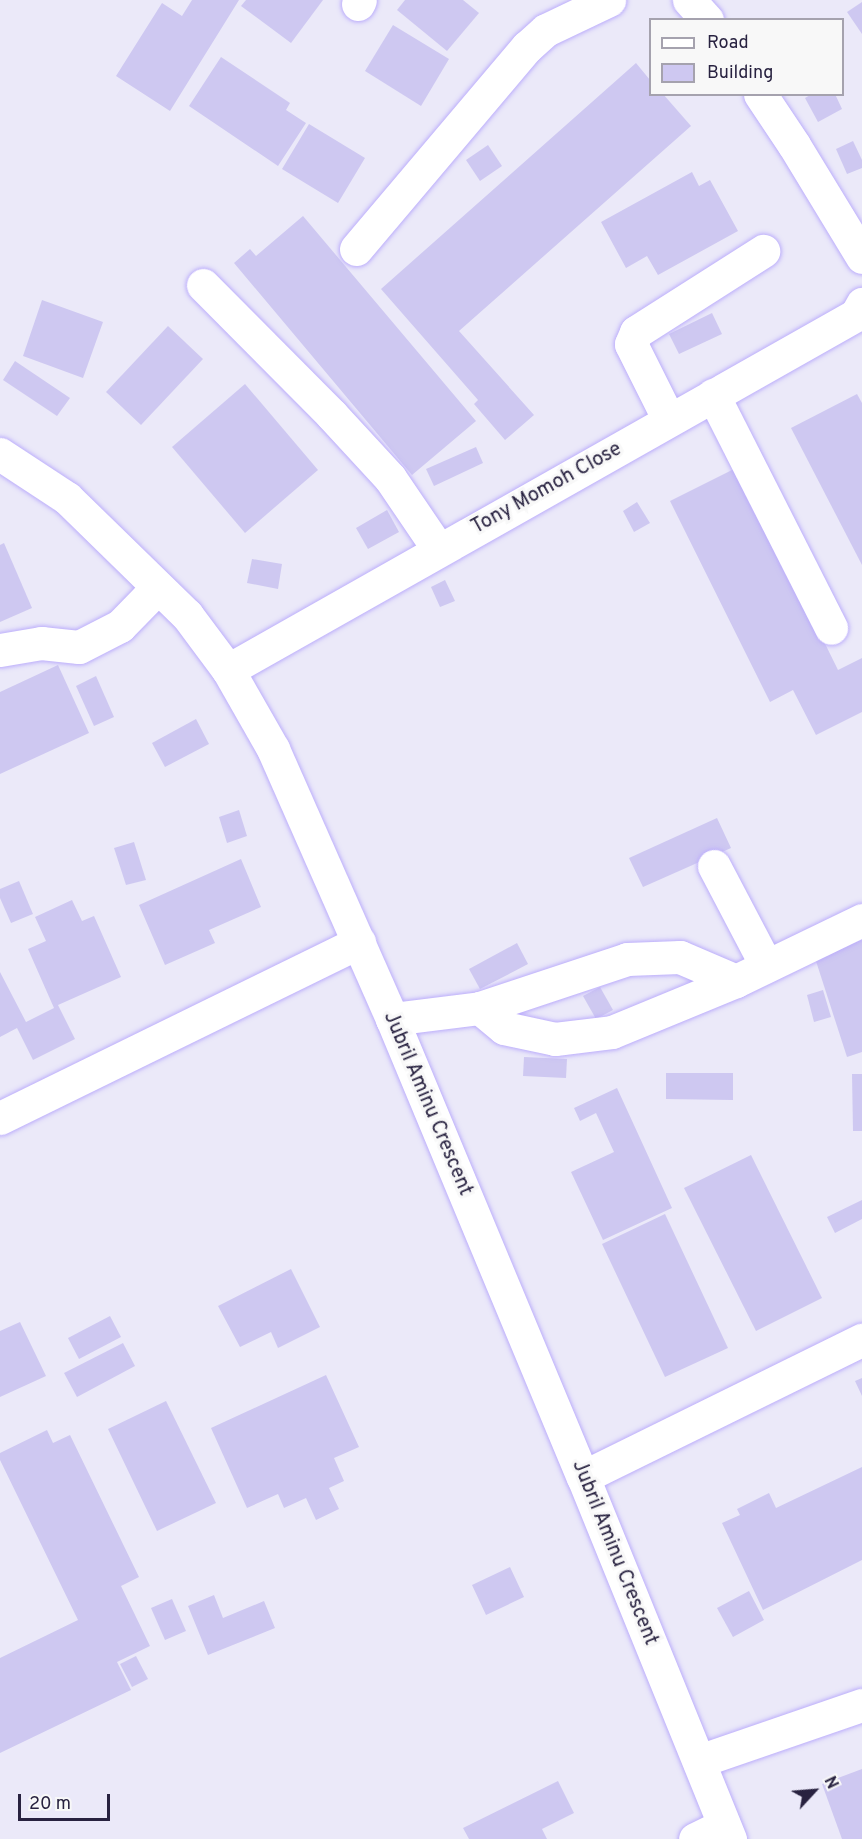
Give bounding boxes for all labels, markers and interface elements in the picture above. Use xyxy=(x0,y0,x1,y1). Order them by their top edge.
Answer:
legend xyxy=(649,18,844,96)
text: Road xyxy=(707,32,749,55)
text: Building xyxy=(707,62,773,85)
street label: Tony Momoh Close xyxy=(468,438,626,540)
street label: Jubril Aminu Crescent xyxy=(377,1008,477,1200)
street label: Jubril Aminu Crescent xyxy=(566,1457,662,1649)
north arrow xyxy=(784,1761,844,1821)
text: N xyxy=(819,1774,842,1793)
scale bar xyxy=(21,1782,112,1820)
text: 20 m xyxy=(29,1793,71,1816)

